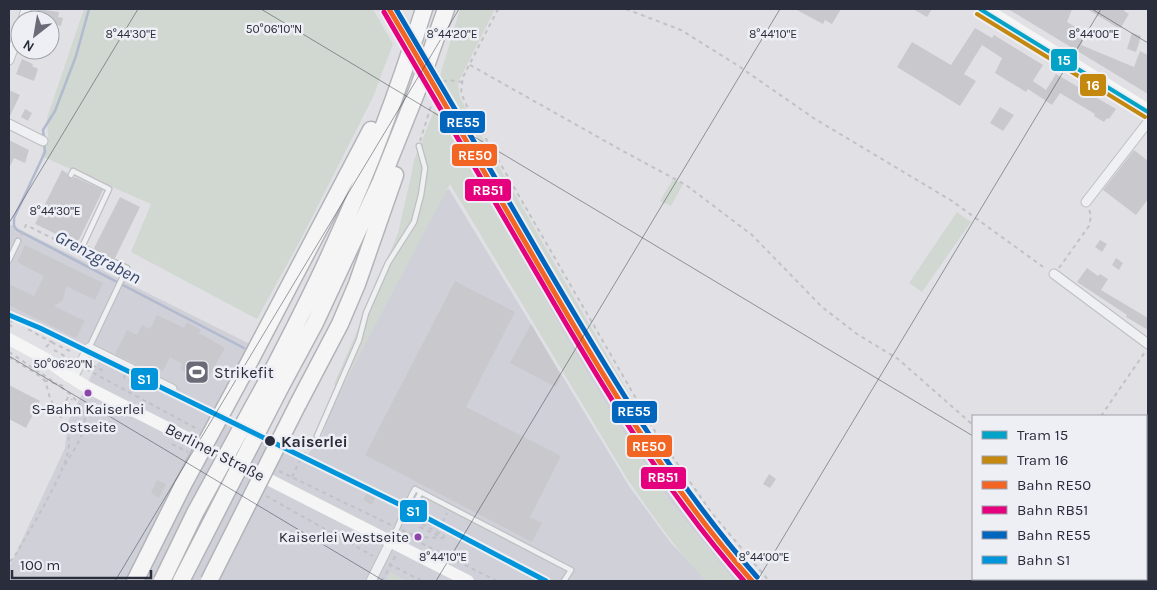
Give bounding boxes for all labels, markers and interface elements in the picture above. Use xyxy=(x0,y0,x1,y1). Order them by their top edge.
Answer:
north arrow xyxy=(10,10,60,60)
text: 50°06'10"N xyxy=(246,22,302,36)
text: 8°44'30"E xyxy=(105,27,157,41)
text: 8°44'20"E xyxy=(427,27,477,41)
text: 8°44'10"E xyxy=(749,27,797,41)
text: 8°44'00"E xyxy=(1068,27,1120,41)
text: N xyxy=(20,36,37,56)
line badge: 15 xyxy=(1050,48,1078,72)
text: 15 xyxy=(1057,52,1071,69)
line badge: 16 xyxy=(1079,73,1107,97)
text: 16 xyxy=(1086,77,1100,94)
line badge: RE55 xyxy=(439,110,486,134)
text: RE55 xyxy=(446,114,480,131)
line badge: RE50 xyxy=(451,143,498,167)
text: RE50 xyxy=(458,147,492,164)
line badge: RB51 xyxy=(464,178,512,202)
text: RB51 xyxy=(472,182,504,199)
text: 8°44'30"E xyxy=(29,204,81,218)
water label: Grenzgraben xyxy=(51,225,145,289)
text: 50°06'20"N xyxy=(33,357,93,371)
sports icon: Strikefit xyxy=(184,359,210,385)
place label: Strikefit xyxy=(214,363,274,382)
line badge: S1 xyxy=(130,367,159,391)
text: S1 xyxy=(137,371,151,388)
marker: S-Bahn Kaiserlei Ostseite xyxy=(83,388,93,398)
place label: S-Bahn Kaiserlei Ostseite xyxy=(32,400,144,436)
line badge: RE55 xyxy=(611,400,658,424)
text: RE55 xyxy=(617,403,651,420)
legend xyxy=(972,415,1147,580)
street label: Berliner Straße xyxy=(162,419,268,485)
text: Tram 15 xyxy=(1017,426,1068,444)
place label: Kaiserlei xyxy=(281,432,348,451)
marker: Kaiserlei xyxy=(263,434,277,448)
line badge: RE50 xyxy=(626,434,673,458)
text: RE50 xyxy=(632,438,666,455)
text: Tram 16 xyxy=(1017,451,1068,469)
line badge: RB51 xyxy=(640,466,687,490)
text: RB51 xyxy=(647,469,679,486)
text: Bahn RE50 xyxy=(1017,476,1091,494)
line badge: S1 xyxy=(399,499,428,523)
text: Bahn RB51 xyxy=(1017,501,1088,519)
text: S1 xyxy=(406,503,420,520)
text: Bahn RE55 xyxy=(1017,526,1091,544)
place label: Kaiserlei Westseite xyxy=(279,528,409,546)
marker: Kaiserlei Westseite xyxy=(413,532,423,542)
scale bar xyxy=(12,548,151,580)
text: 8°44'10"E xyxy=(419,550,467,564)
text: 8°44'00"E xyxy=(738,550,790,564)
text: Bahn S1 xyxy=(1017,551,1070,569)
text: 100 m xyxy=(20,556,60,574)

